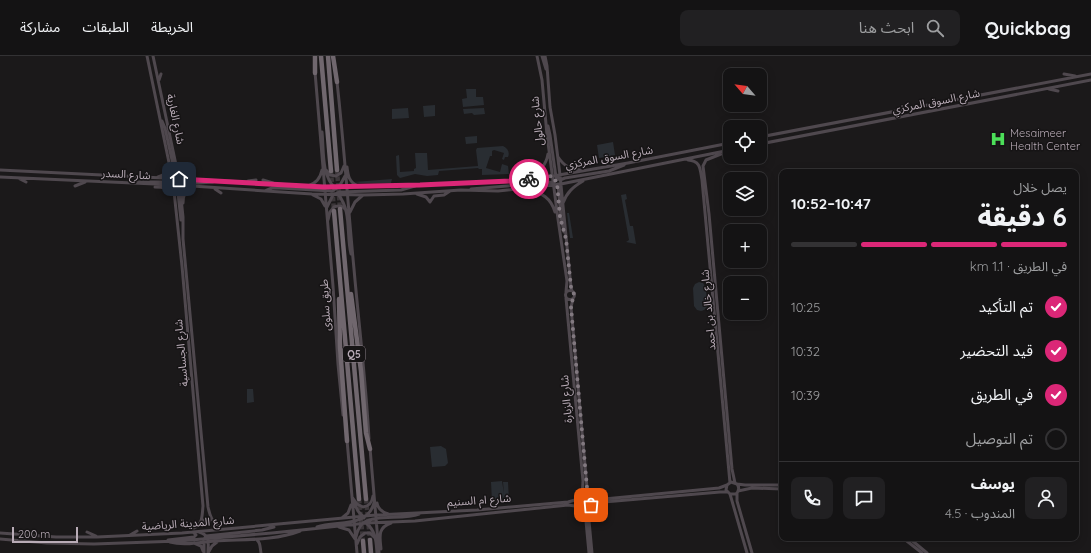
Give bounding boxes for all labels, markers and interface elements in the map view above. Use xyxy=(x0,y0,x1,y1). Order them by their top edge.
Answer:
search box xyxy=(680,10,960,46)
text: Quickbag xyxy=(984,16,1071,40)
icon: search xyxy=(924,17,946,39)
text: مشاركة xyxy=(20,18,60,36)
text: الطبقات xyxy=(82,18,129,36)
text: الخريطة xyxy=(151,18,193,36)
text: ابحث هنا xyxy=(859,18,914,37)
north arrow xyxy=(723,68,767,112)
map controls xyxy=(723,68,767,320)
street label: شارع السوق المركزي xyxy=(891,86,982,119)
street label: شارع الغارية xyxy=(163,93,188,146)
street label: شارع حالول xyxy=(527,95,548,147)
button: locate xyxy=(723,120,767,164)
place label: Mesaimeer Health Center xyxy=(1010,126,1081,153)
hospital icon: Mesaimeer Health Center xyxy=(989,130,1007,148)
street label: شارع السوق المركزي xyxy=(564,142,655,174)
courier xyxy=(509,159,549,199)
pin xyxy=(162,162,196,196)
street label: شارع السدر xyxy=(100,166,151,183)
icon: home xyxy=(168,168,190,190)
icon: bike xyxy=(518,168,540,190)
button: layers xyxy=(723,172,767,216)
text: يصل خلال xyxy=(1013,179,1067,195)
text: 10:47–10:52 xyxy=(791,194,871,213)
text: 6 دقيقة xyxy=(977,200,1067,233)
button: + xyxy=(723,224,767,268)
text: في الطريق · 1.1 km xyxy=(970,258,1067,274)
street label: شارع خالد بن احمد xyxy=(697,269,720,351)
button: − xyxy=(723,276,767,320)
street label: طريق سلوى xyxy=(317,279,333,331)
icon: check xyxy=(1045,296,1067,318)
text: تم التأكيد xyxy=(979,297,1033,316)
text: 10:25 xyxy=(791,299,820,315)
street label: شارع الجساسية xyxy=(171,318,192,387)
icon: check xyxy=(1045,340,1067,362)
text: قيد التحضير xyxy=(960,341,1033,360)
text: 10:32 xyxy=(791,343,820,359)
road number: Q5 xyxy=(343,346,365,362)
street label: شارع الزبارة xyxy=(557,374,576,424)
icon: check xyxy=(1045,384,1067,406)
text: في الطريق xyxy=(971,385,1033,404)
text: 10:39 xyxy=(791,387,820,403)
text: تم التوصيل xyxy=(966,429,1033,448)
text: يوسف xyxy=(971,474,1015,493)
button: phone xyxy=(791,477,833,519)
button: chat xyxy=(843,477,885,519)
button: person xyxy=(1025,477,1067,519)
pin xyxy=(574,488,608,522)
street label: شارع ام السنيم xyxy=(446,491,512,511)
icon: bag xyxy=(580,494,602,516)
text: المندوب · 4.5 xyxy=(945,505,1015,521)
street label: شارع المدينة الرياضية xyxy=(141,513,235,534)
scale bar xyxy=(12,525,78,544)
text: 200 m xyxy=(18,527,50,541)

